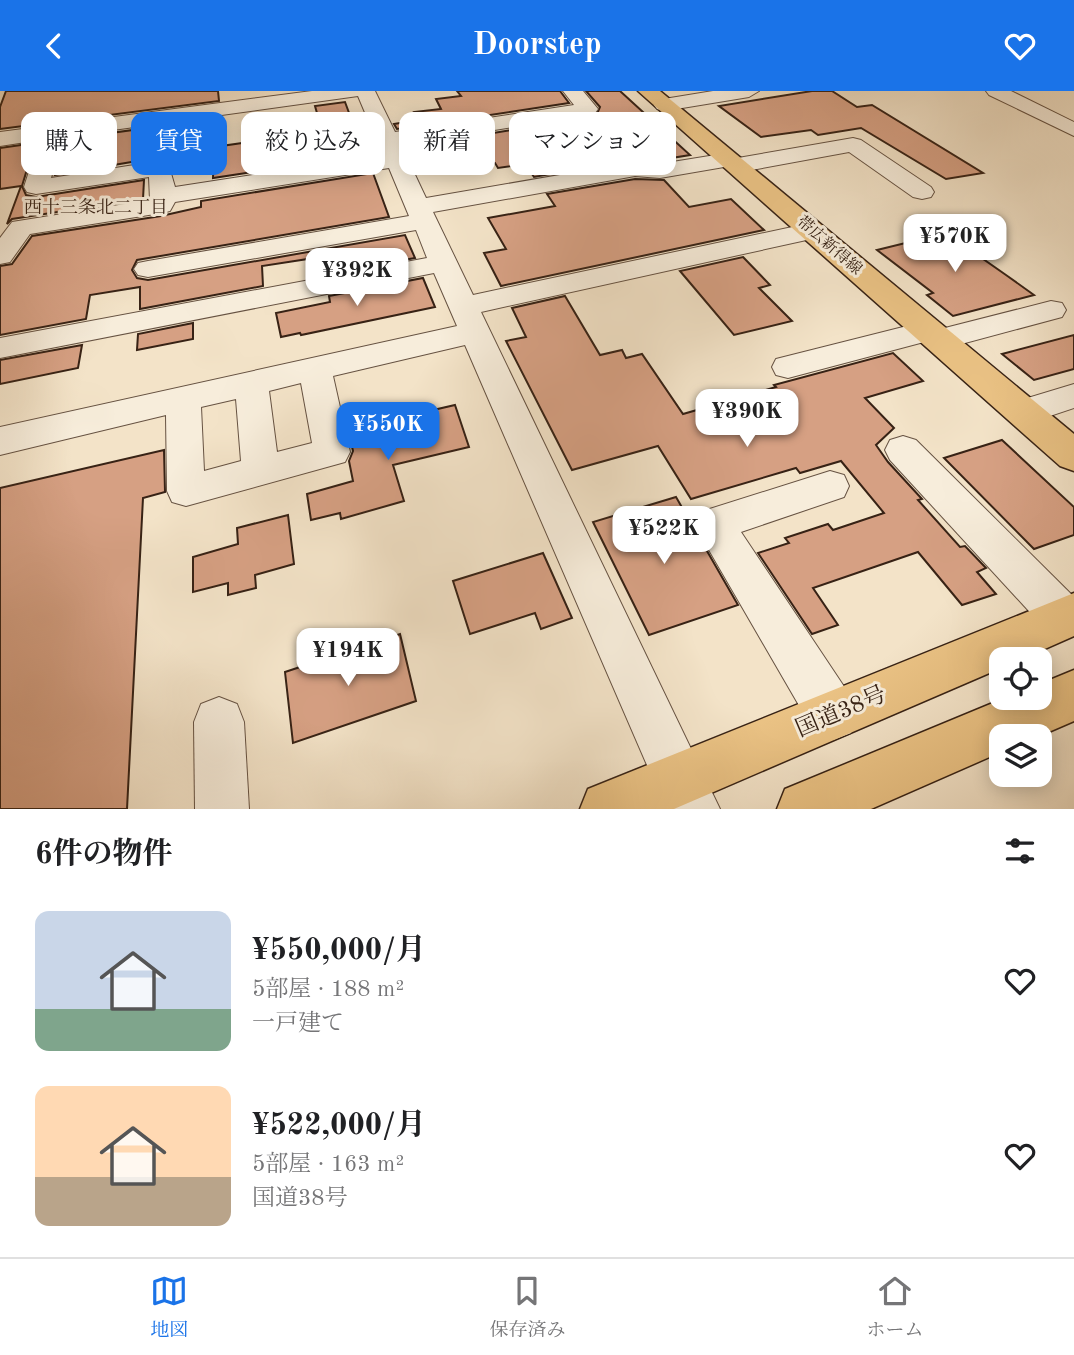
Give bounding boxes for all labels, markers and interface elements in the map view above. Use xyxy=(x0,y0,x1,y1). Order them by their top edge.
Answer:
icon: back xyxy=(35,27,73,65)
icon: heart xyxy=(1001,27,1039,65)
text: Doorstep xyxy=(472,30,602,62)
chip: 購入 xyxy=(21,112,117,175)
chip: 賃貸 xyxy=(131,112,227,175)
chip: 絞り込み xyxy=(241,112,385,175)
chip: 新着 xyxy=(399,112,495,175)
chip: マンション xyxy=(509,112,676,175)
district label: 西十三条北二丁目 xyxy=(24,197,168,217)
street label: 帯広新得線 xyxy=(794,212,866,278)
pin: ¥570K xyxy=(906,215,1004,274)
text: ¥570K xyxy=(919,225,991,248)
pin: ¥392K xyxy=(308,249,406,308)
text: ¥392K xyxy=(321,259,393,282)
pin: ¥390K xyxy=(698,389,796,449)
text: ¥390K xyxy=(711,400,783,423)
pin: ¥550K xyxy=(339,403,437,462)
text: ¥550K xyxy=(352,413,424,436)
pin: ¥522K xyxy=(615,507,713,566)
text: ¥522K xyxy=(628,517,700,540)
pin: ¥194K xyxy=(299,629,397,688)
text: ¥194K xyxy=(312,639,384,662)
map controls xyxy=(989,647,1052,787)
button: locate xyxy=(989,647,1052,710)
street label: 国道38号 xyxy=(792,681,890,741)
button: layers xyxy=(989,724,1052,787)
icon: filters xyxy=(1001,832,1039,870)
text: 6件の物件 xyxy=(35,840,172,870)
text: ¥550,000/月 xyxy=(252,936,426,966)
icon: home xyxy=(91,939,175,1023)
icon: heart xyxy=(1001,962,1039,1000)
text: 5部屋 · 188 m² xyxy=(252,978,404,1001)
text: 一戸建て xyxy=(252,1012,344,1035)
text: ¥522,000/月 xyxy=(252,1111,426,1141)
icon: home xyxy=(91,1114,175,1198)
icon: heart xyxy=(1001,1137,1039,1175)
text: 5部屋 · 163 m² xyxy=(252,1153,404,1176)
text: 国道38号 xyxy=(252,1187,348,1210)
tab: 地図 xyxy=(150,1272,189,1343)
tab: 保存済み xyxy=(489,1272,566,1343)
tab: ホーム xyxy=(866,1272,924,1343)

